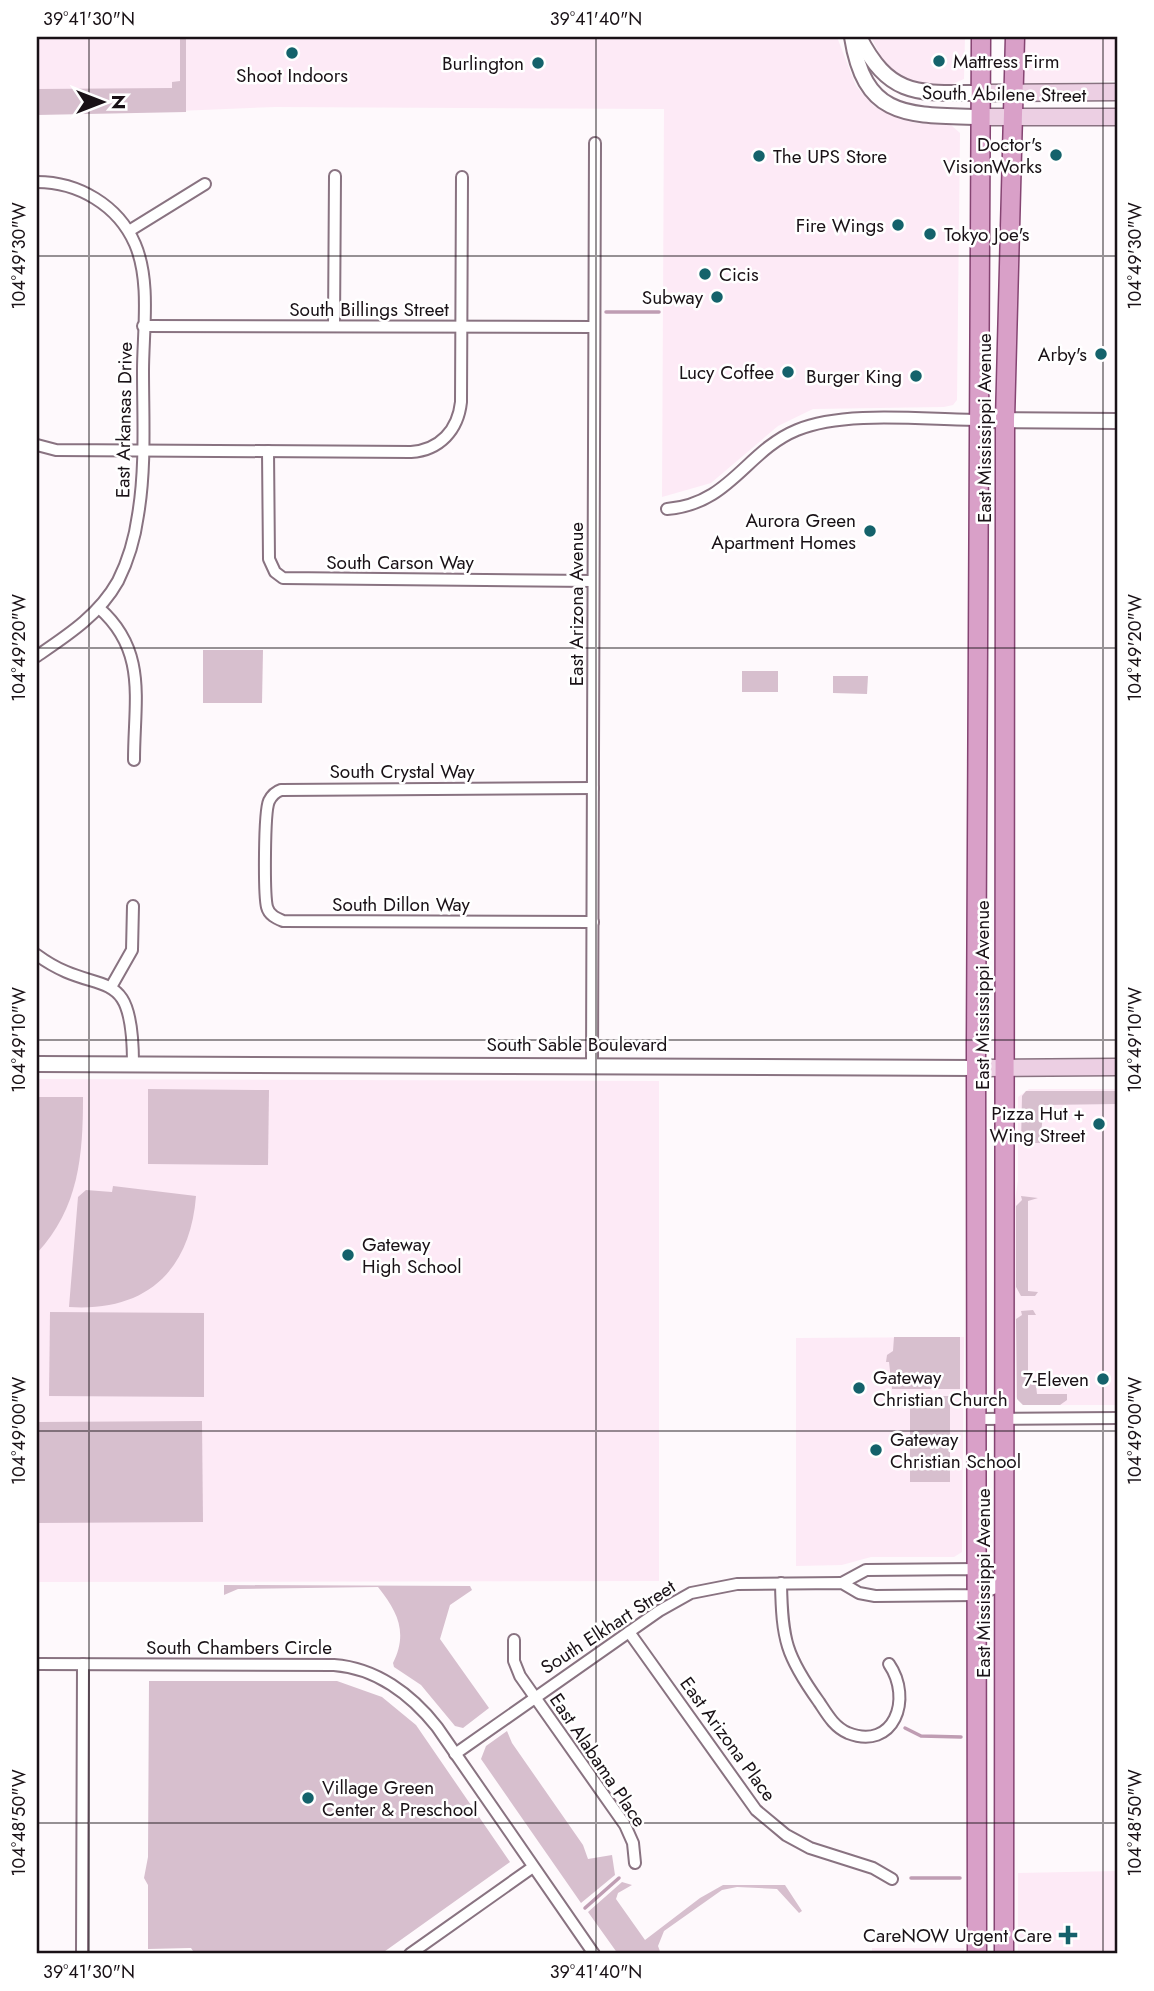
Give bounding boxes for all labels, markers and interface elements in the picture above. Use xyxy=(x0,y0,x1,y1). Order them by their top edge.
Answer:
text: 39°41'30"N xyxy=(43,6,135,32)
text: 39°41'40"N xyxy=(550,6,642,32)
marker: Shoot Indoors xyxy=(284,45,300,61)
place label: Mattress Firm xyxy=(953,48,1059,75)
place label: Burlington xyxy=(442,50,524,77)
marker: Mattress Firm xyxy=(931,53,947,69)
marker: Burlington xyxy=(530,55,546,71)
place label: Shoot Indoors xyxy=(236,62,348,89)
north arrow xyxy=(66,66,136,136)
street label: South Abilene Street xyxy=(922,79,1087,109)
text: N xyxy=(105,94,132,110)
place label: Doctor's VisionWorks xyxy=(943,131,1042,180)
place label: The UPS Store xyxy=(773,143,887,170)
marker: Doctor's VisionWorks xyxy=(1048,147,1064,163)
marker: The UPS Store xyxy=(751,148,767,164)
text: 104°49'30"W xyxy=(6,202,32,310)
text: 104°49'30"W xyxy=(1122,202,1148,310)
place label: Fire Wings xyxy=(796,212,884,239)
marker: Fire Wings xyxy=(890,217,906,233)
place label: Tokyo Joe's xyxy=(944,221,1030,248)
marker: Tokyo Joe's xyxy=(922,226,938,242)
place label: Cicis xyxy=(719,261,759,288)
marker: Cicis xyxy=(697,266,713,282)
place label: Subway xyxy=(642,284,704,311)
marker: Subway xyxy=(709,289,725,305)
street label: South Billings Street xyxy=(289,296,449,323)
street label: East Mississippi Avenue xyxy=(971,333,998,523)
street label: East Arkansas Drive xyxy=(109,341,139,498)
place label: Arby's xyxy=(1038,341,1087,368)
marker: Arby's xyxy=(1093,346,1109,362)
place label: Lucy Coffee xyxy=(679,359,774,386)
place label: Burger King xyxy=(806,363,902,390)
marker: Lucy Coffee xyxy=(780,364,796,380)
marker: Burger King xyxy=(908,368,924,384)
place label: Aurora Green Apartment Homes xyxy=(711,507,856,556)
street label: East Arizona Avenue xyxy=(563,522,590,686)
marker: Aurora Green Apartment Homes xyxy=(862,523,878,539)
street label: South Carson Way xyxy=(326,549,474,576)
text: 104°49'20"W xyxy=(6,594,32,702)
text: 104°49'20"W xyxy=(1122,594,1148,702)
street label: South Crystal Way xyxy=(329,758,475,785)
street label: South Dillon Way xyxy=(332,891,471,918)
street label: East Mississippi Avenue xyxy=(969,900,996,1090)
text: 104°49'10"W xyxy=(6,987,32,1093)
text: 104°49'10"W xyxy=(1122,987,1148,1093)
street label: South Sable Boulevard xyxy=(487,1031,667,1058)
place label: Pizza Hut + Wing Street xyxy=(989,1100,1085,1149)
marker: Pizza Hut + Wing Street xyxy=(1091,1116,1107,1132)
place label: Gateway High School xyxy=(362,1231,462,1280)
marker: Gateway High School xyxy=(340,1247,356,1263)
place label: Gateway Christian Church xyxy=(873,1364,1008,1413)
place label: 7-Eleven xyxy=(1023,1366,1089,1393)
marker: 7-Eleven xyxy=(1095,1371,1111,1387)
text: 104°49'00"W xyxy=(6,1377,32,1485)
text: 104°49'00"W xyxy=(1122,1377,1148,1485)
marker: Gateway Christian Church xyxy=(851,1380,867,1396)
place label: Gateway Christian School xyxy=(890,1426,1021,1475)
marker: Gateway Christian School xyxy=(868,1442,884,1458)
street label: East Mississippi Avenue xyxy=(970,1488,997,1678)
street label: South Elkhart Street xyxy=(535,1573,681,1681)
street label: South Chambers Circle xyxy=(146,1634,332,1661)
street label: East Arizona Place xyxy=(674,1671,783,1807)
street label: East Alabama Place xyxy=(543,1688,653,1832)
text: 104°48'50"W xyxy=(6,1769,32,1877)
text: 104°48'50"W xyxy=(1122,1769,1148,1877)
place label: Village Green Center & Preschool xyxy=(322,1774,478,1823)
marker: Village Green Center & Preschool xyxy=(300,1790,316,1806)
place label: CareNOW Urgent Care xyxy=(863,1922,1052,1949)
marker: CareNOW Urgent Care xyxy=(1058,1925,1078,1945)
text: 39°41'30"N xyxy=(43,1959,135,1985)
text: 39°41'40"N xyxy=(550,1959,642,1985)

